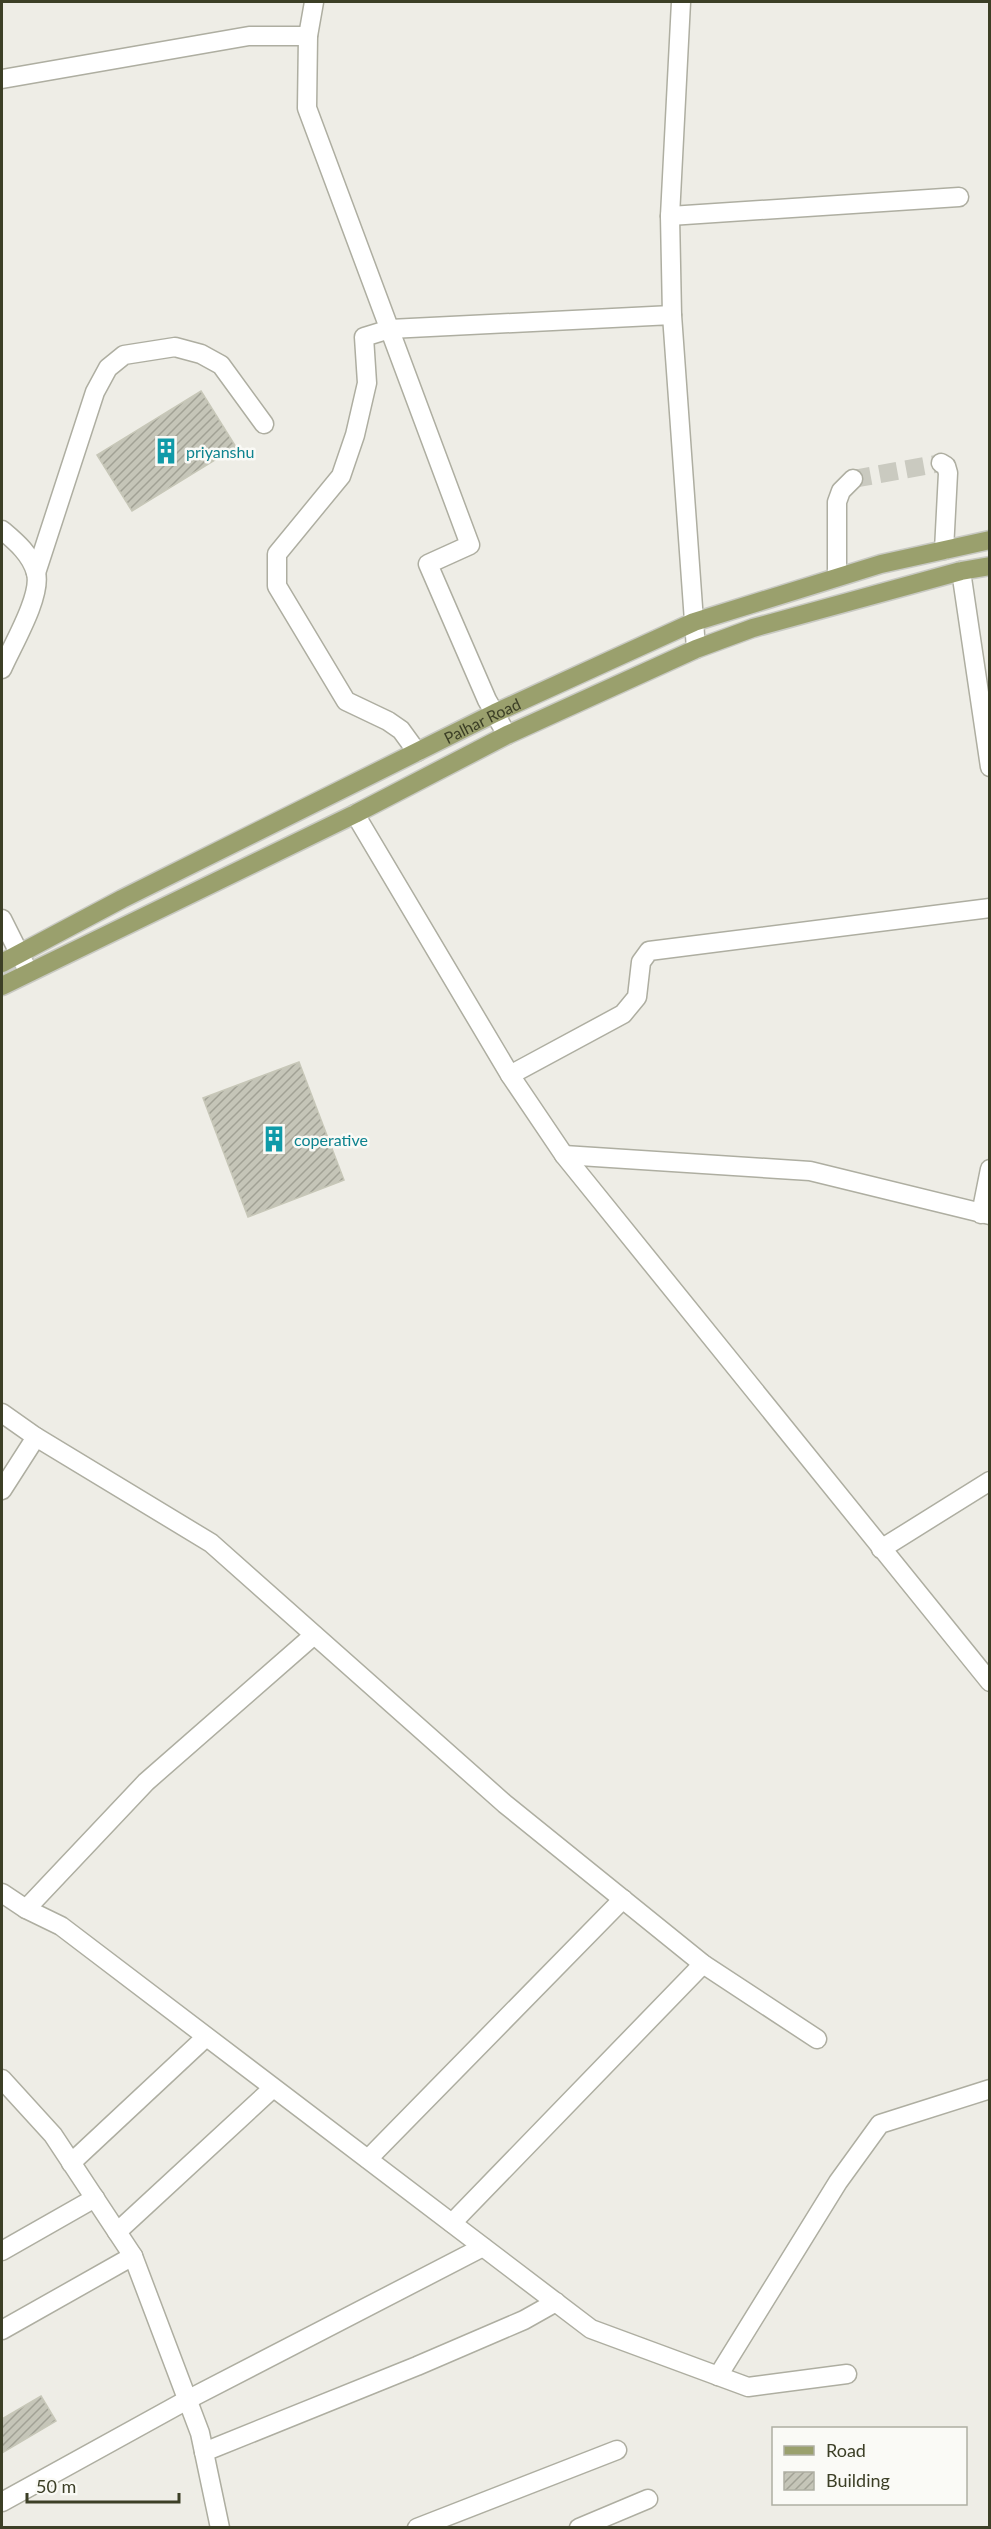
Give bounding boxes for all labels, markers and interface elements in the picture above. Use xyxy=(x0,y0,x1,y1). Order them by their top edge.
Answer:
building icon: priyanshu xyxy=(151,436,181,466)
place label: priyanshu xyxy=(186,442,254,461)
street label: Palhar Road xyxy=(440,693,523,747)
building icon: coperative xyxy=(259,1124,289,1154)
place label: coperative xyxy=(294,1130,368,1149)
legend xyxy=(772,2427,967,2505)
text: Road xyxy=(826,2439,866,2461)
scale bar xyxy=(27,2466,178,2504)
text: Building xyxy=(826,2469,890,2491)
text: 50 m xyxy=(36,2475,76,2497)

